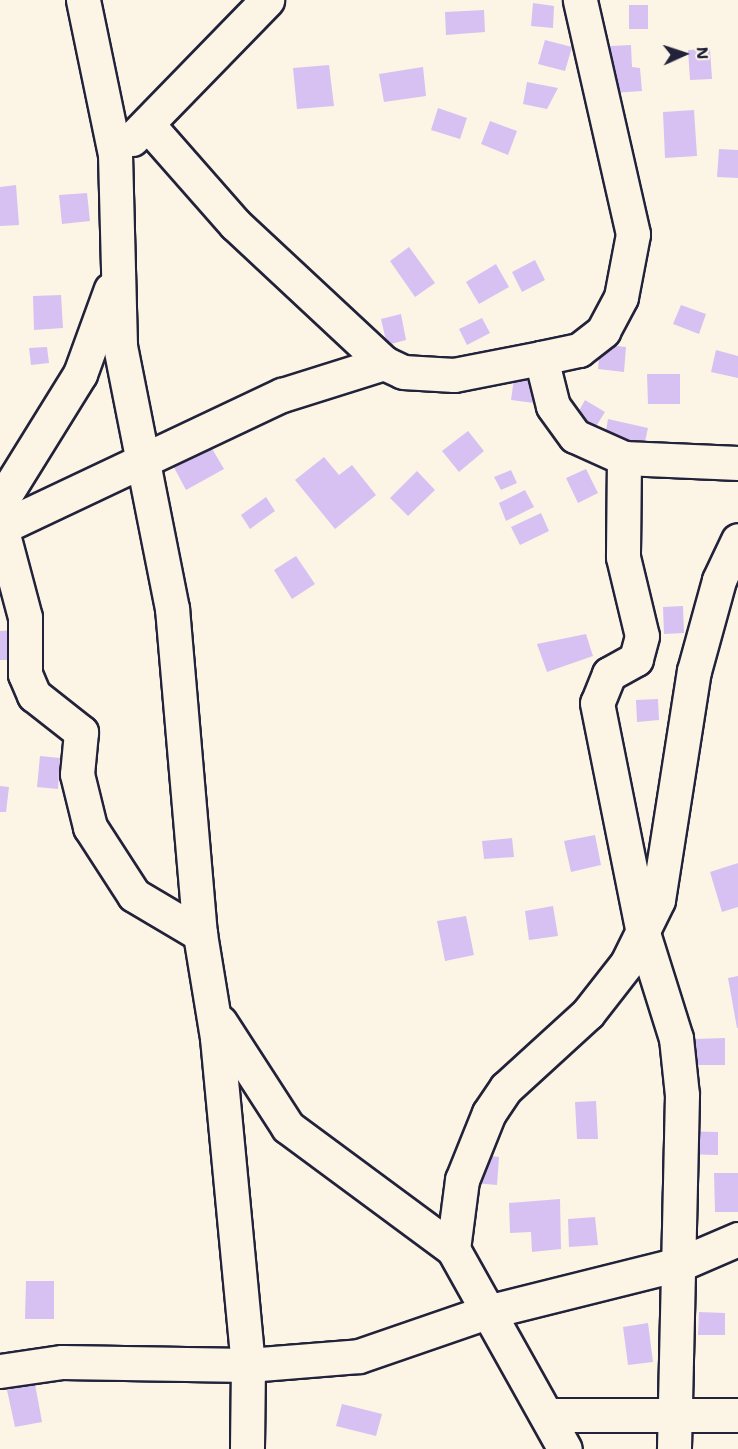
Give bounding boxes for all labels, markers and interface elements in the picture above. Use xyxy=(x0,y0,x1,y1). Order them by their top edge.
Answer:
north arrow xyxy=(654,24,714,84)
text: N xyxy=(692,46,713,60)

